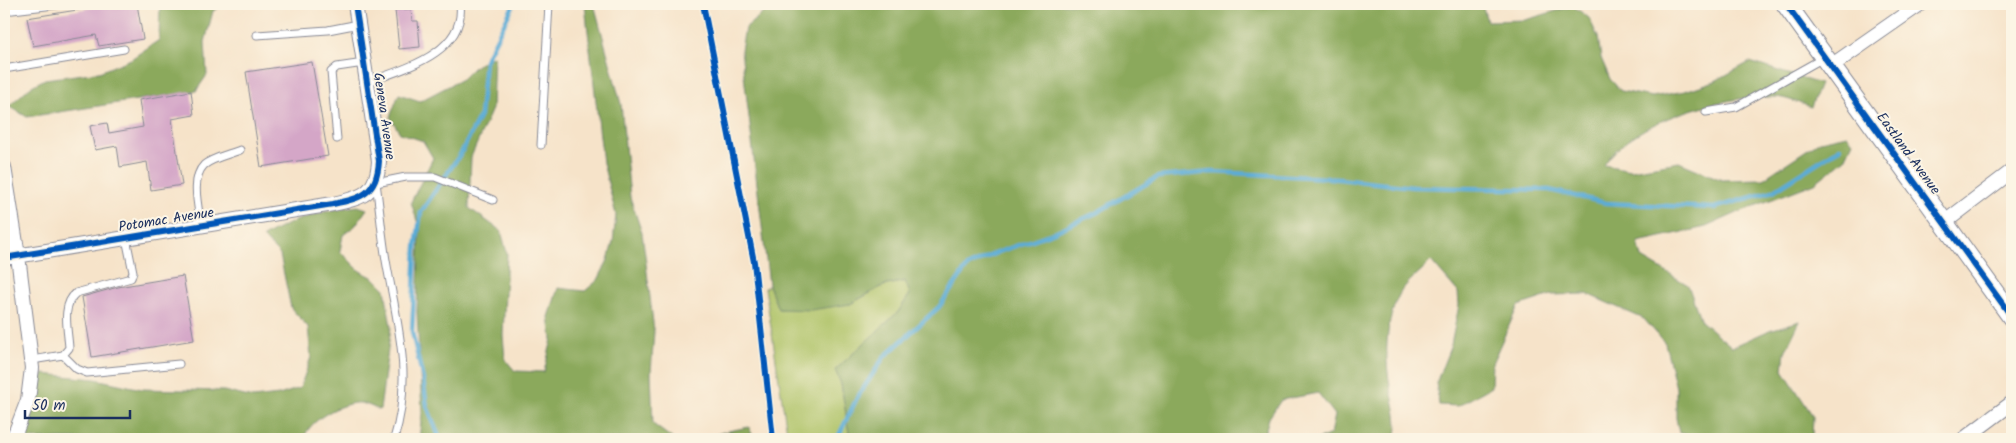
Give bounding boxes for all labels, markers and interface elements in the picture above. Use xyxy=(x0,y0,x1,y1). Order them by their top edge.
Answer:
street label: Geneva Avenue xyxy=(367,71,401,162)
street label: Eastland Avenue xyxy=(1871,108,1946,200)
street label: Potomac Avenue xyxy=(117,201,216,238)
scale bar xyxy=(25,388,130,420)
text: 50 m xyxy=(32,394,66,418)

